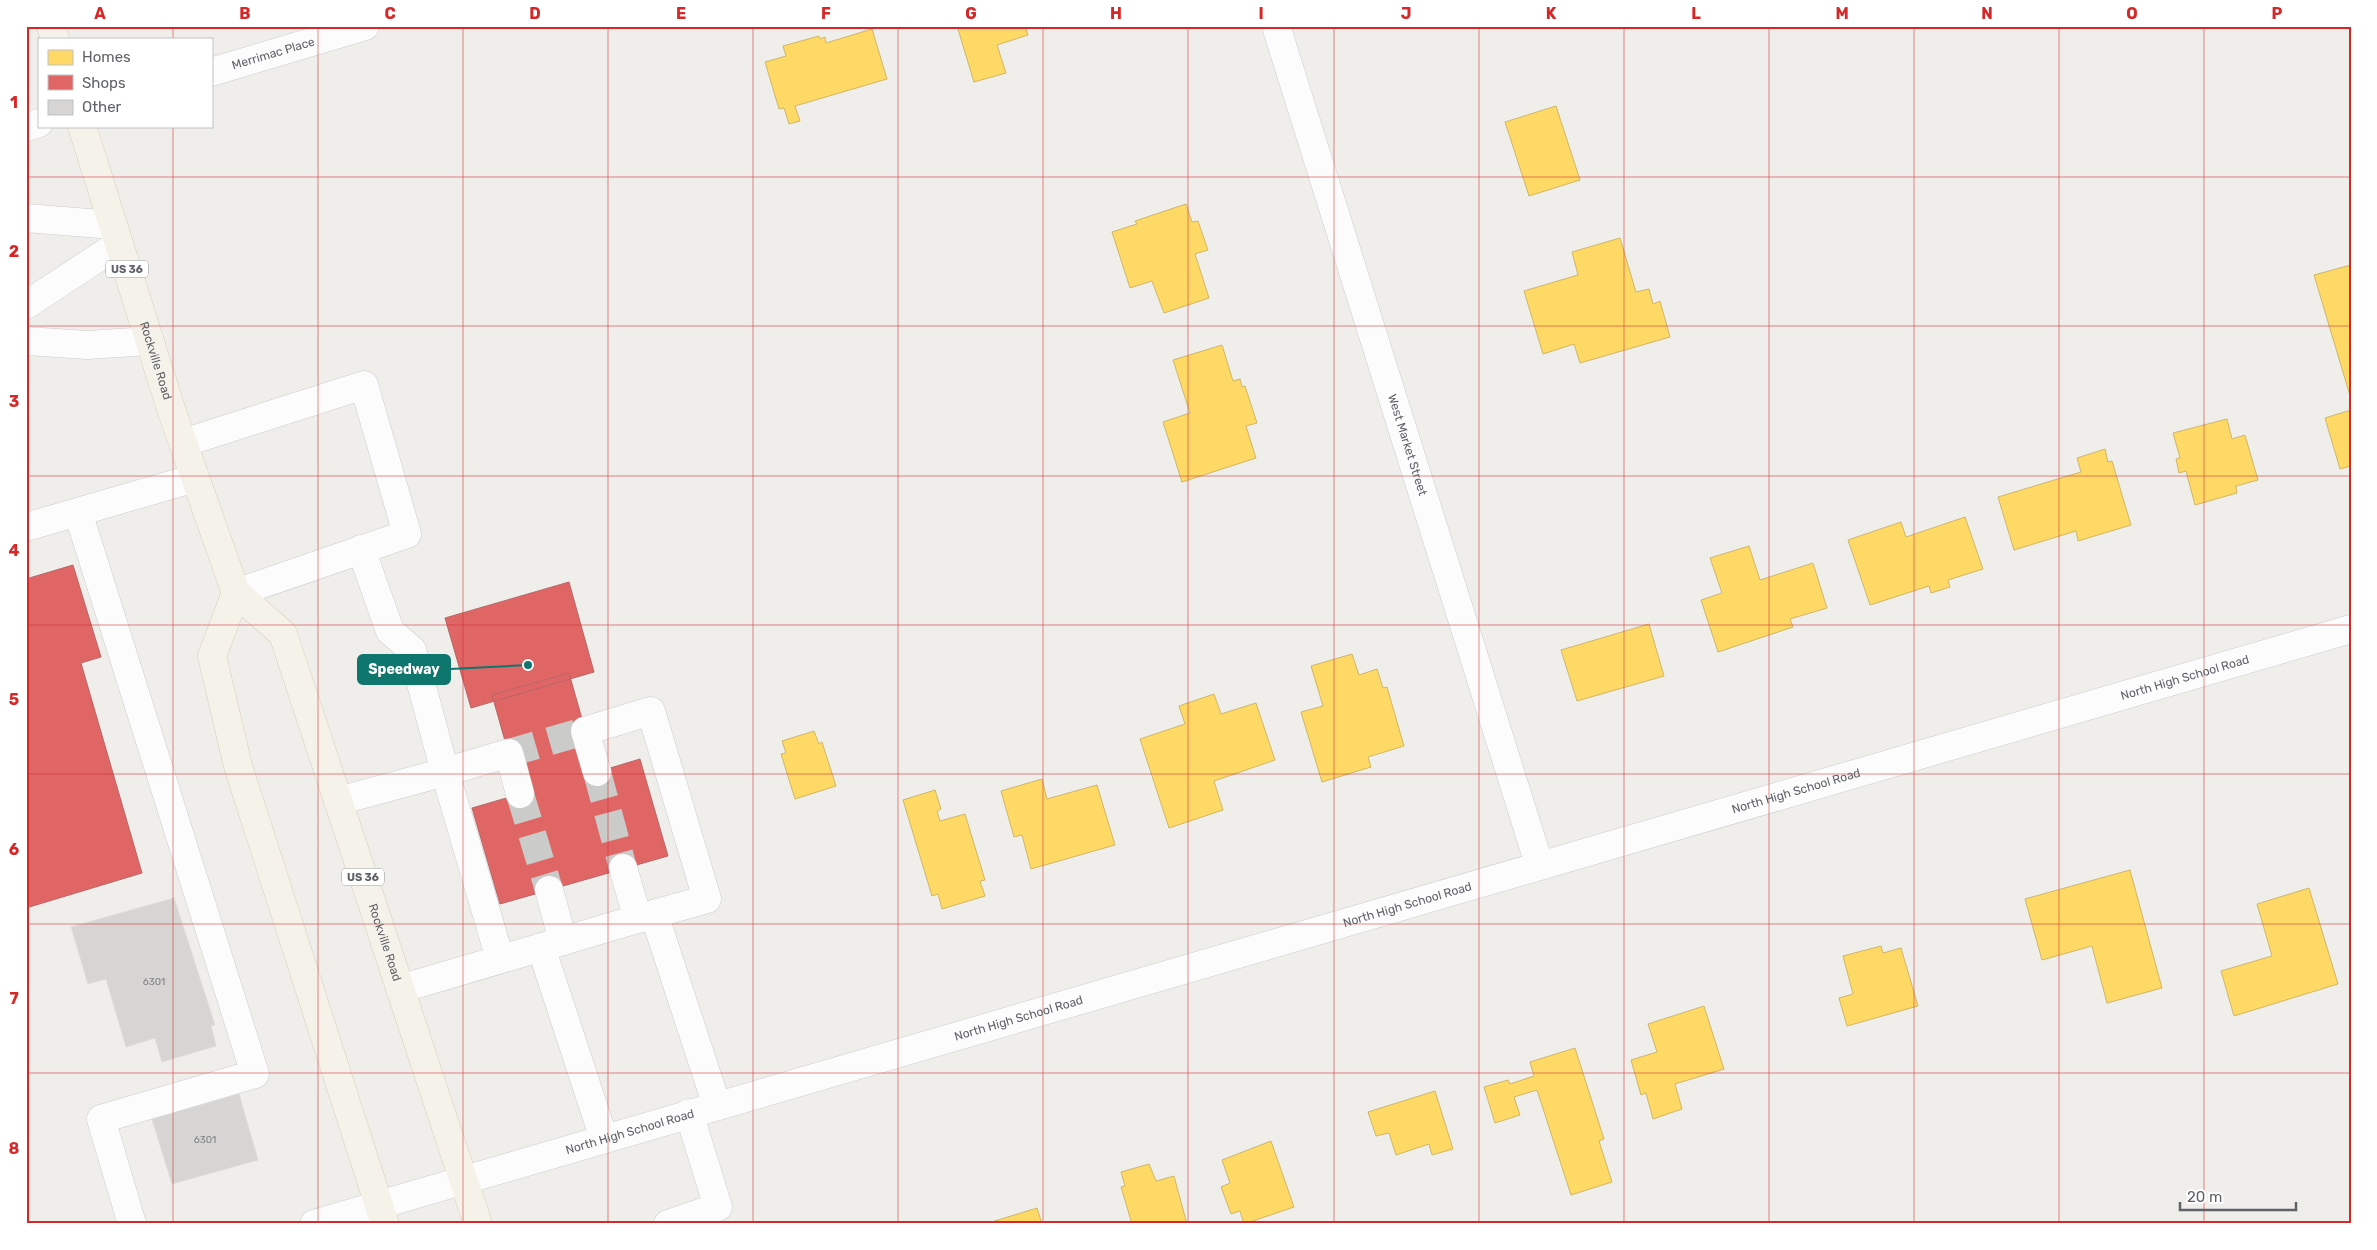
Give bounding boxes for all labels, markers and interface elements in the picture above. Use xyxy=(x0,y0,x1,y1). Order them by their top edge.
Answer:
text: A xyxy=(94,4,106,23)
text: B xyxy=(239,4,251,23)
text: C xyxy=(384,4,396,23)
text: D xyxy=(529,4,541,23)
text: E xyxy=(676,4,686,23)
text: F xyxy=(821,4,831,23)
text: G xyxy=(965,4,977,23)
text: H xyxy=(1110,4,1122,23)
text: I xyxy=(1258,4,1264,23)
text: J xyxy=(1401,4,1411,23)
text: K xyxy=(1546,4,1557,23)
text: L xyxy=(1691,4,1701,23)
text: M xyxy=(1835,4,1849,23)
text: N xyxy=(1981,4,1993,23)
text: O xyxy=(2126,4,2138,23)
text: P xyxy=(2272,4,2283,23)
street label: Merrimac Place xyxy=(230,34,317,72)
legend xyxy=(38,38,212,128)
text: Homes xyxy=(82,48,131,66)
text: Shops xyxy=(82,74,126,92)
text: 1 xyxy=(10,93,18,112)
text: Other xyxy=(82,98,122,116)
text: 2 xyxy=(9,242,19,261)
road number: US 36 xyxy=(106,260,148,278)
street label: Rockville Road xyxy=(137,320,175,401)
text: 3 xyxy=(9,392,19,411)
street label: West Market Street xyxy=(1385,392,1430,498)
text: 4 xyxy=(9,541,20,560)
street label: North High School Road xyxy=(2119,652,2251,703)
callout: Speedway xyxy=(358,655,450,684)
text: Speedway xyxy=(368,661,440,678)
text: 5 xyxy=(9,690,19,709)
street label: North High School Road xyxy=(1730,766,1862,816)
text: 6 xyxy=(9,840,19,859)
road number: US 36 xyxy=(342,869,384,886)
street label: North High School Road xyxy=(1341,879,1473,930)
street label: Rockville Road xyxy=(366,902,404,983)
house number: 6301 xyxy=(143,976,165,988)
text: 7 xyxy=(9,989,19,1008)
street label: North High School Road xyxy=(953,993,1084,1044)
street label: North High School Road xyxy=(564,1106,696,1157)
house number: 6301 xyxy=(194,1134,216,1146)
text: 8 xyxy=(9,1139,20,1158)
scale bar xyxy=(2180,1180,2296,1212)
text: 20 m xyxy=(2187,1188,2222,1206)

